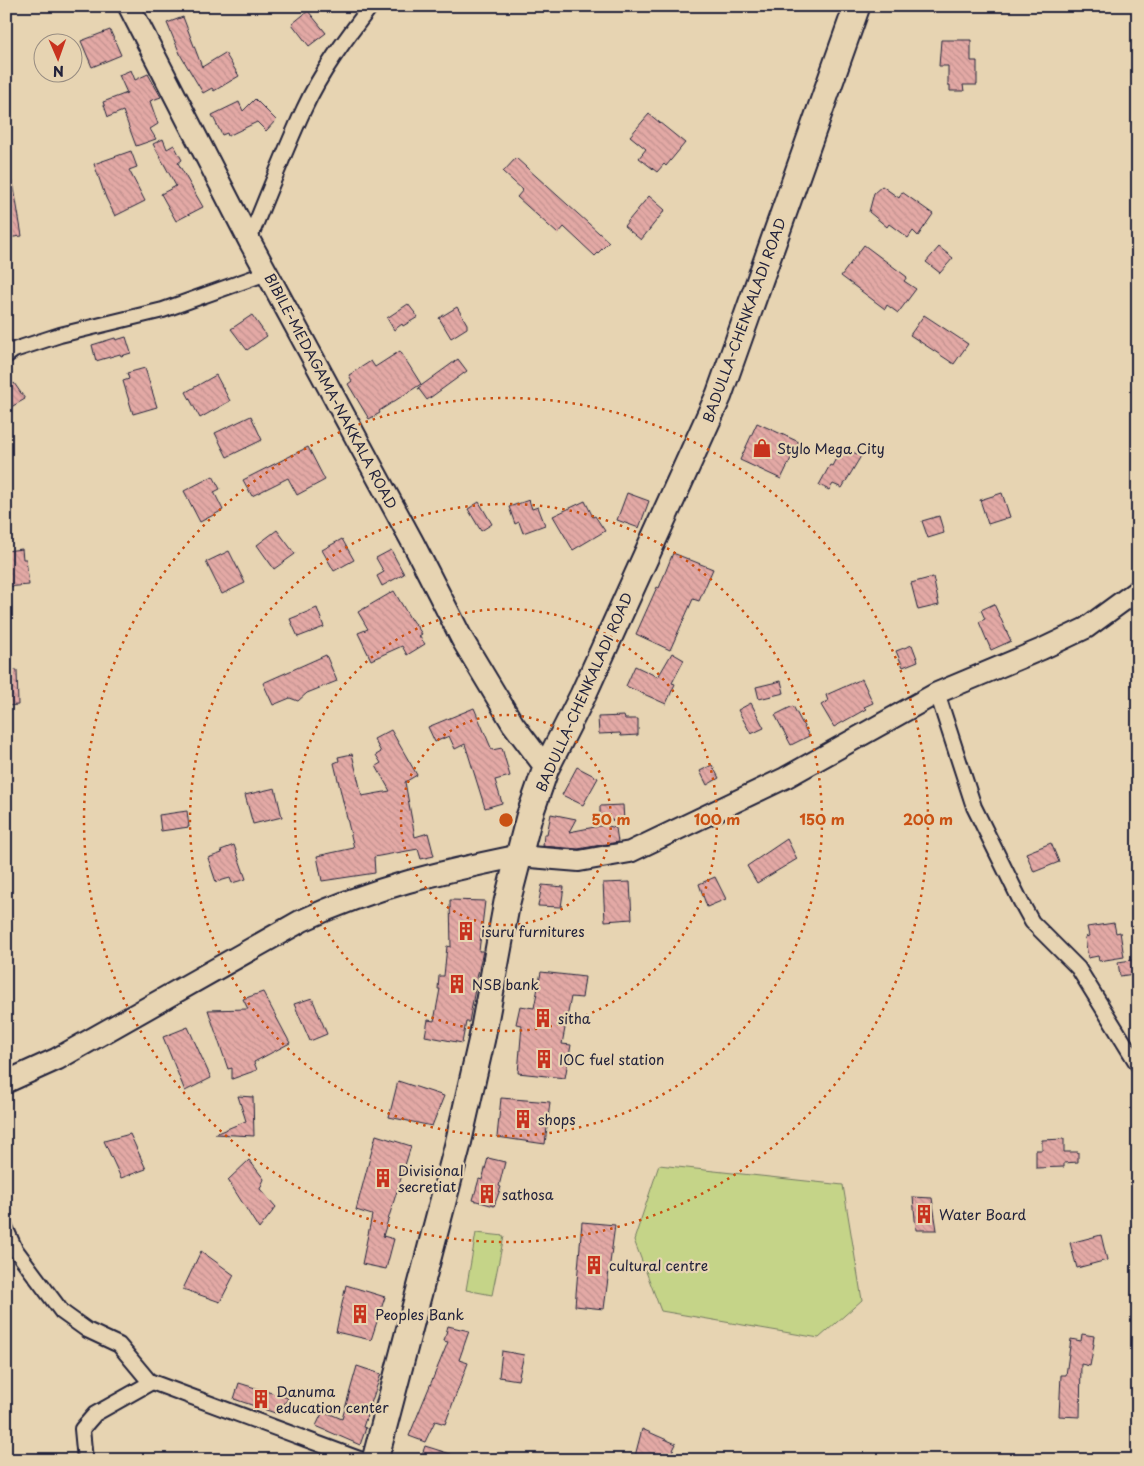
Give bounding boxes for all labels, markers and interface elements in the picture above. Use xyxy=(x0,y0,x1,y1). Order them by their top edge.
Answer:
north arrow xyxy=(32,32,82,82)
text: N xyxy=(53,61,64,82)
street label: BADULLA-CHENKALADI ROAD xyxy=(697,215,791,425)
street label: BIBILE-MEDAGAMA-NAKKALA ROAD xyxy=(260,269,402,513)
shop icon: Stylo Mega City xyxy=(751,437,773,459)
place label: Stylo Mega City xyxy=(777,438,885,459)
street label: BADULLA-CHENKALADI ROAD xyxy=(530,589,638,795)
text: 50 m xyxy=(592,807,630,830)
text: 100 m xyxy=(694,807,740,830)
text: 150 m xyxy=(799,807,845,830)
text: 200 m xyxy=(903,807,953,830)
centre of rings xyxy=(497,811,515,829)
building icon: isuru furnitures xyxy=(455,920,477,942)
place label: isuru furnitures xyxy=(481,921,585,942)
building icon: NSB bank xyxy=(446,973,468,995)
place label: NSB bank xyxy=(472,974,539,995)
building icon: sitha xyxy=(532,1007,554,1029)
place label: sitha xyxy=(558,1008,591,1029)
building icon: IOC fuel station xyxy=(533,1048,555,1070)
place label: IOC fuel station xyxy=(559,1049,664,1070)
building icon: shops xyxy=(512,1108,534,1130)
place label: shops xyxy=(538,1109,576,1130)
place label: Divisional secretiat xyxy=(398,1160,463,1197)
building icon: Divisional secretiat xyxy=(372,1167,394,1189)
building icon: sathosa xyxy=(476,1183,498,1205)
place label: sathosa xyxy=(502,1184,554,1205)
building icon: Water Board xyxy=(913,1203,935,1225)
place label: Water Board xyxy=(939,1204,1027,1225)
building icon: cultural centre xyxy=(583,1254,605,1276)
place label: cultural centre xyxy=(609,1255,708,1276)
building icon: Peoples Bank xyxy=(349,1303,371,1325)
place label: Peoples Bank xyxy=(375,1304,465,1325)
place label: Danuma education center xyxy=(276,1381,389,1418)
building icon: Danuma education center xyxy=(250,1388,272,1410)

